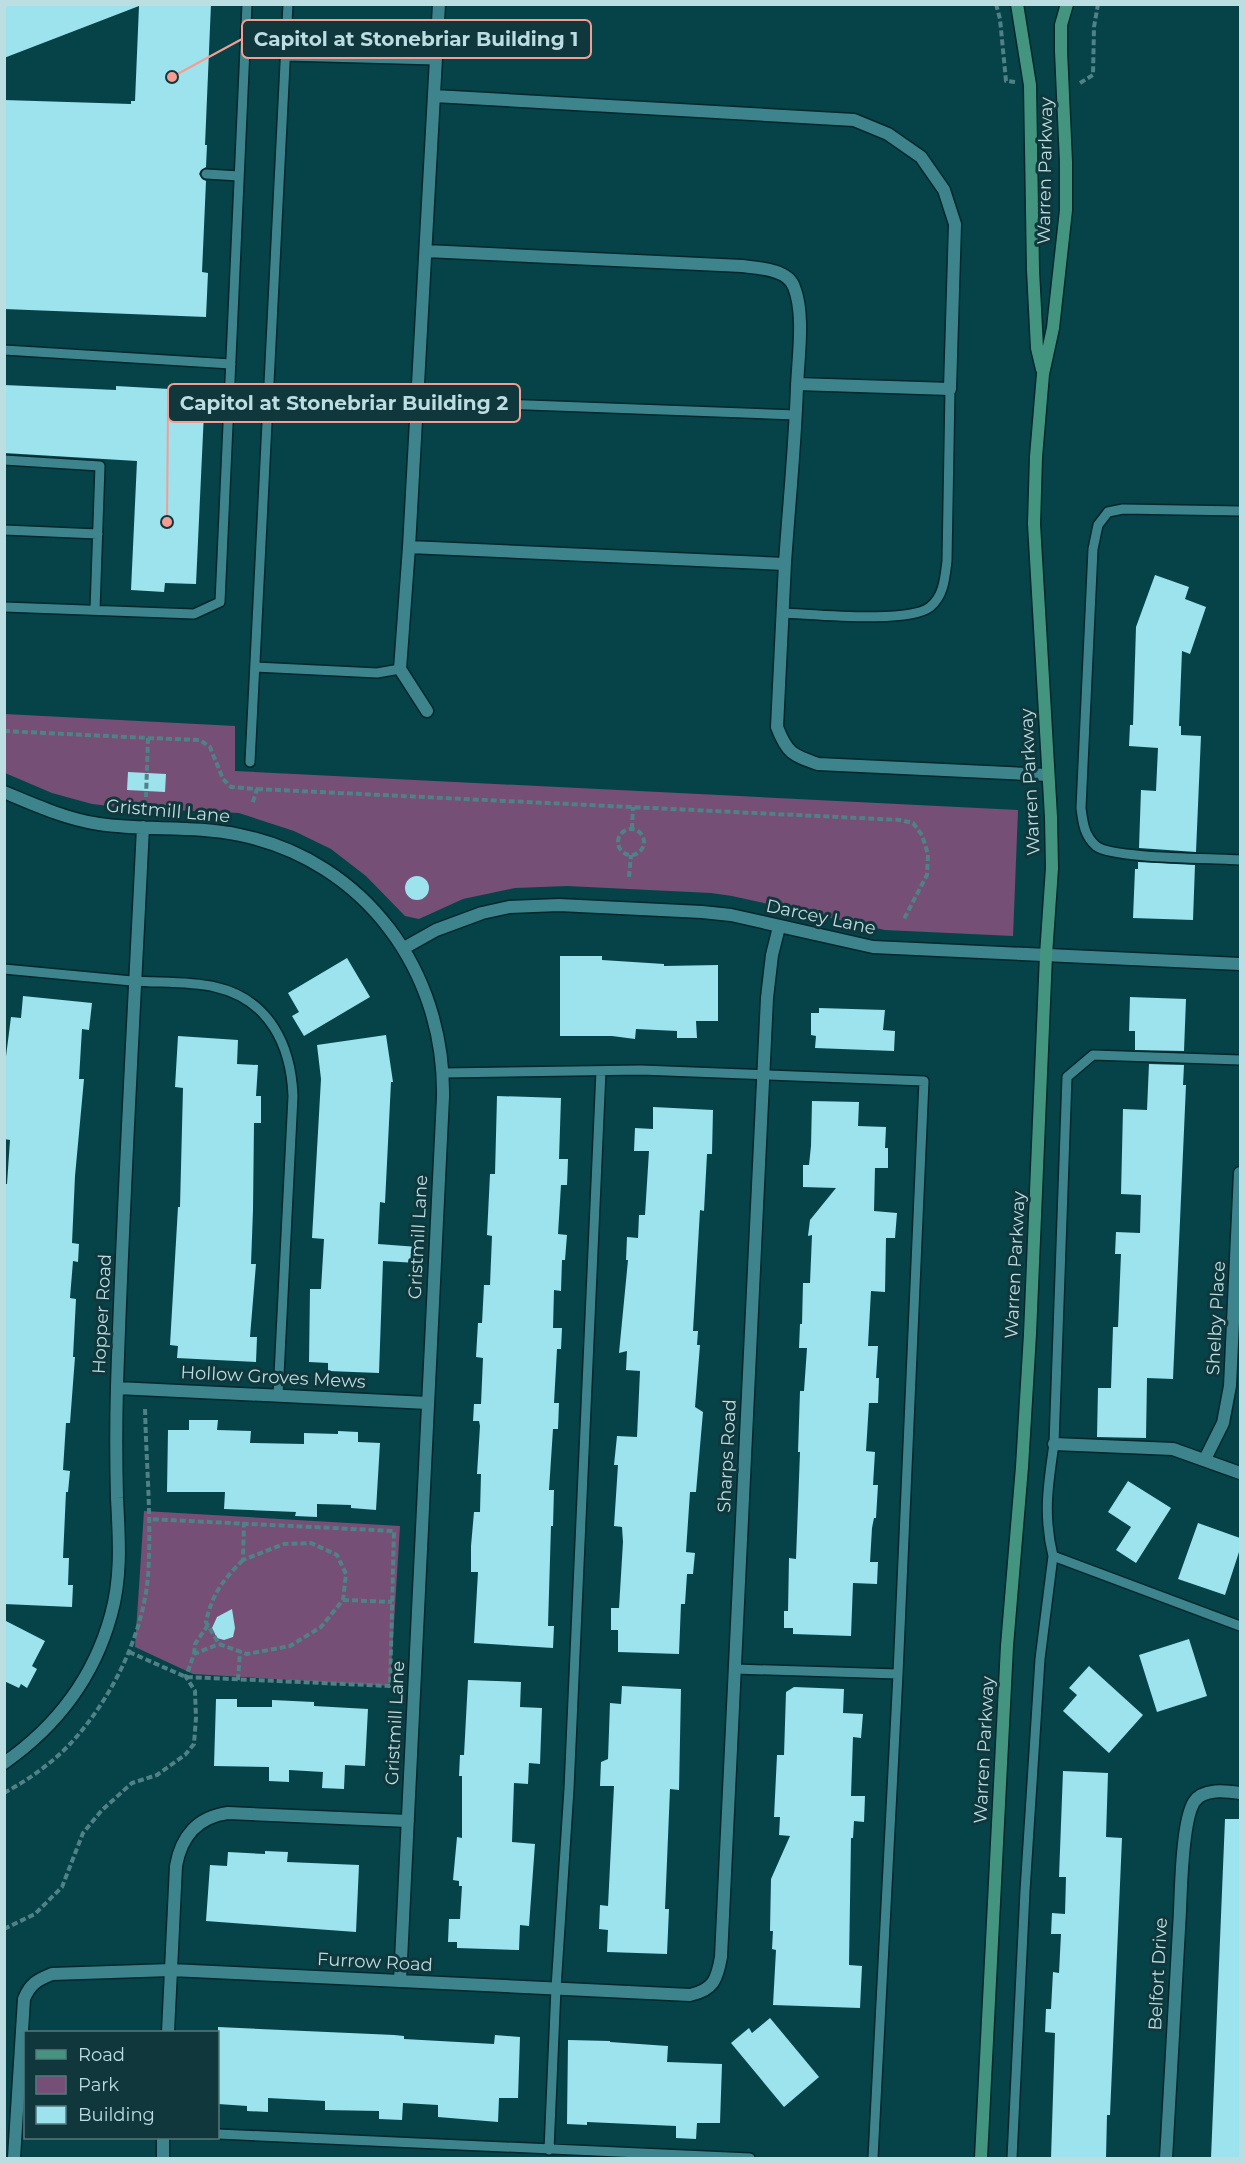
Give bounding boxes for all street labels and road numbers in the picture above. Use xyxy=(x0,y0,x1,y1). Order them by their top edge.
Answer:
street label: Warren Parkway xyxy=(1033,97,1057,245)
street label: Warren Parkway xyxy=(1015,707,1045,856)
street label: Gristmill Lane xyxy=(105,795,231,827)
street label: Darcey Lane xyxy=(764,895,878,939)
street label: Gristmill Lane xyxy=(404,1174,432,1300)
street label: Warren Parkway xyxy=(1000,1190,1030,1339)
street label: Hopper Road xyxy=(88,1253,116,1375)
street label: Shelby Place xyxy=(1202,1260,1230,1376)
street label: Hollow Groves Mews xyxy=(180,1361,366,1393)
street label: Sharps Road xyxy=(713,1399,741,1513)
street label: Gristmill Lane xyxy=(381,1660,409,1786)
street label: Warren Parkway xyxy=(969,1675,999,1824)
street label: Belfort Drive xyxy=(1144,1917,1172,2031)
street label: Furrow Road xyxy=(317,1948,433,1976)

